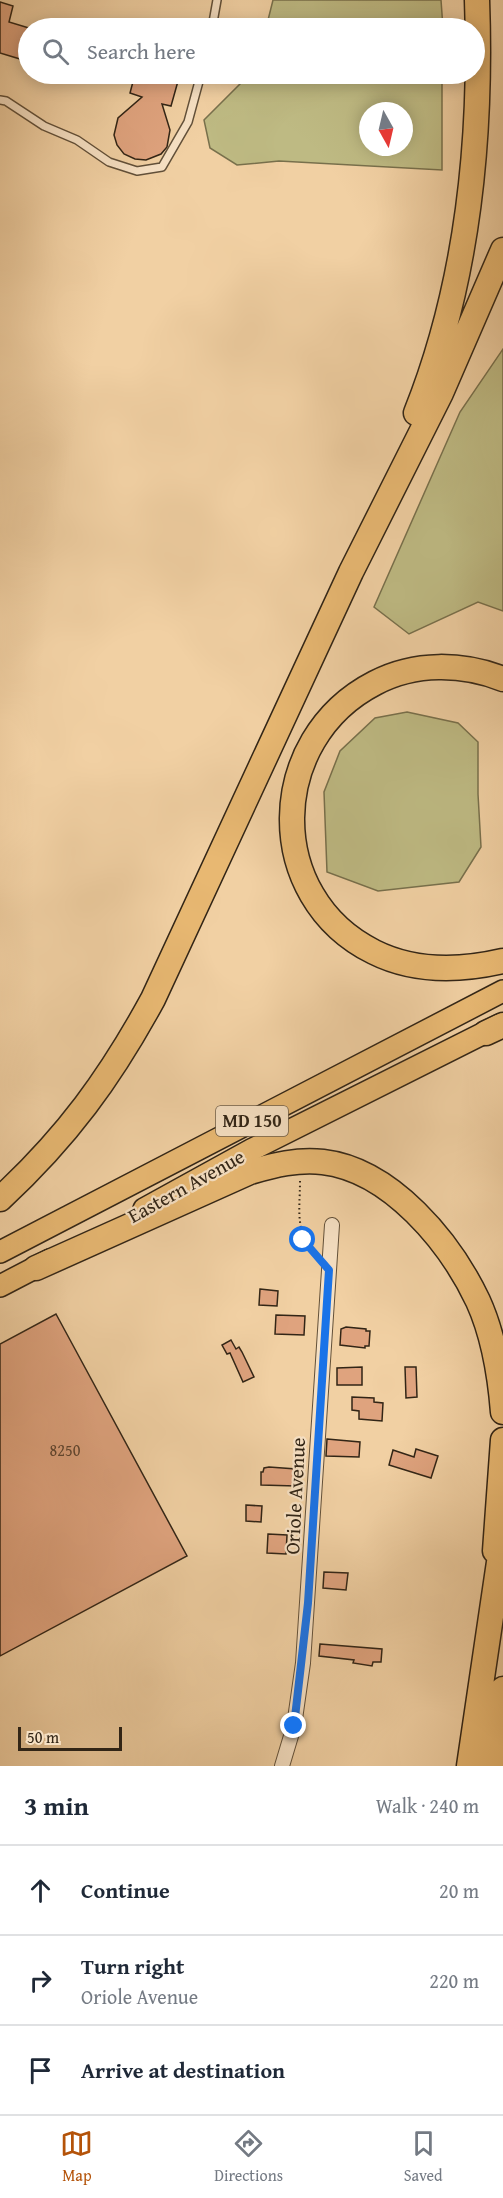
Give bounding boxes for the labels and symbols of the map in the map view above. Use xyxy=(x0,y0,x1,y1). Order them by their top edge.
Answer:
north arrow xyxy=(359,102,413,156)
road number: MD 150 xyxy=(216,1106,288,1136)
street label: Eastern Avenue xyxy=(122,1142,249,1230)
route start xyxy=(289,1226,315,1252)
street label: Oriole Avenue xyxy=(277,1437,312,1555)
house number: 8250 xyxy=(50,1438,81,1462)
route end xyxy=(280,1712,306,1738)
scale bar xyxy=(18,1724,122,1752)

